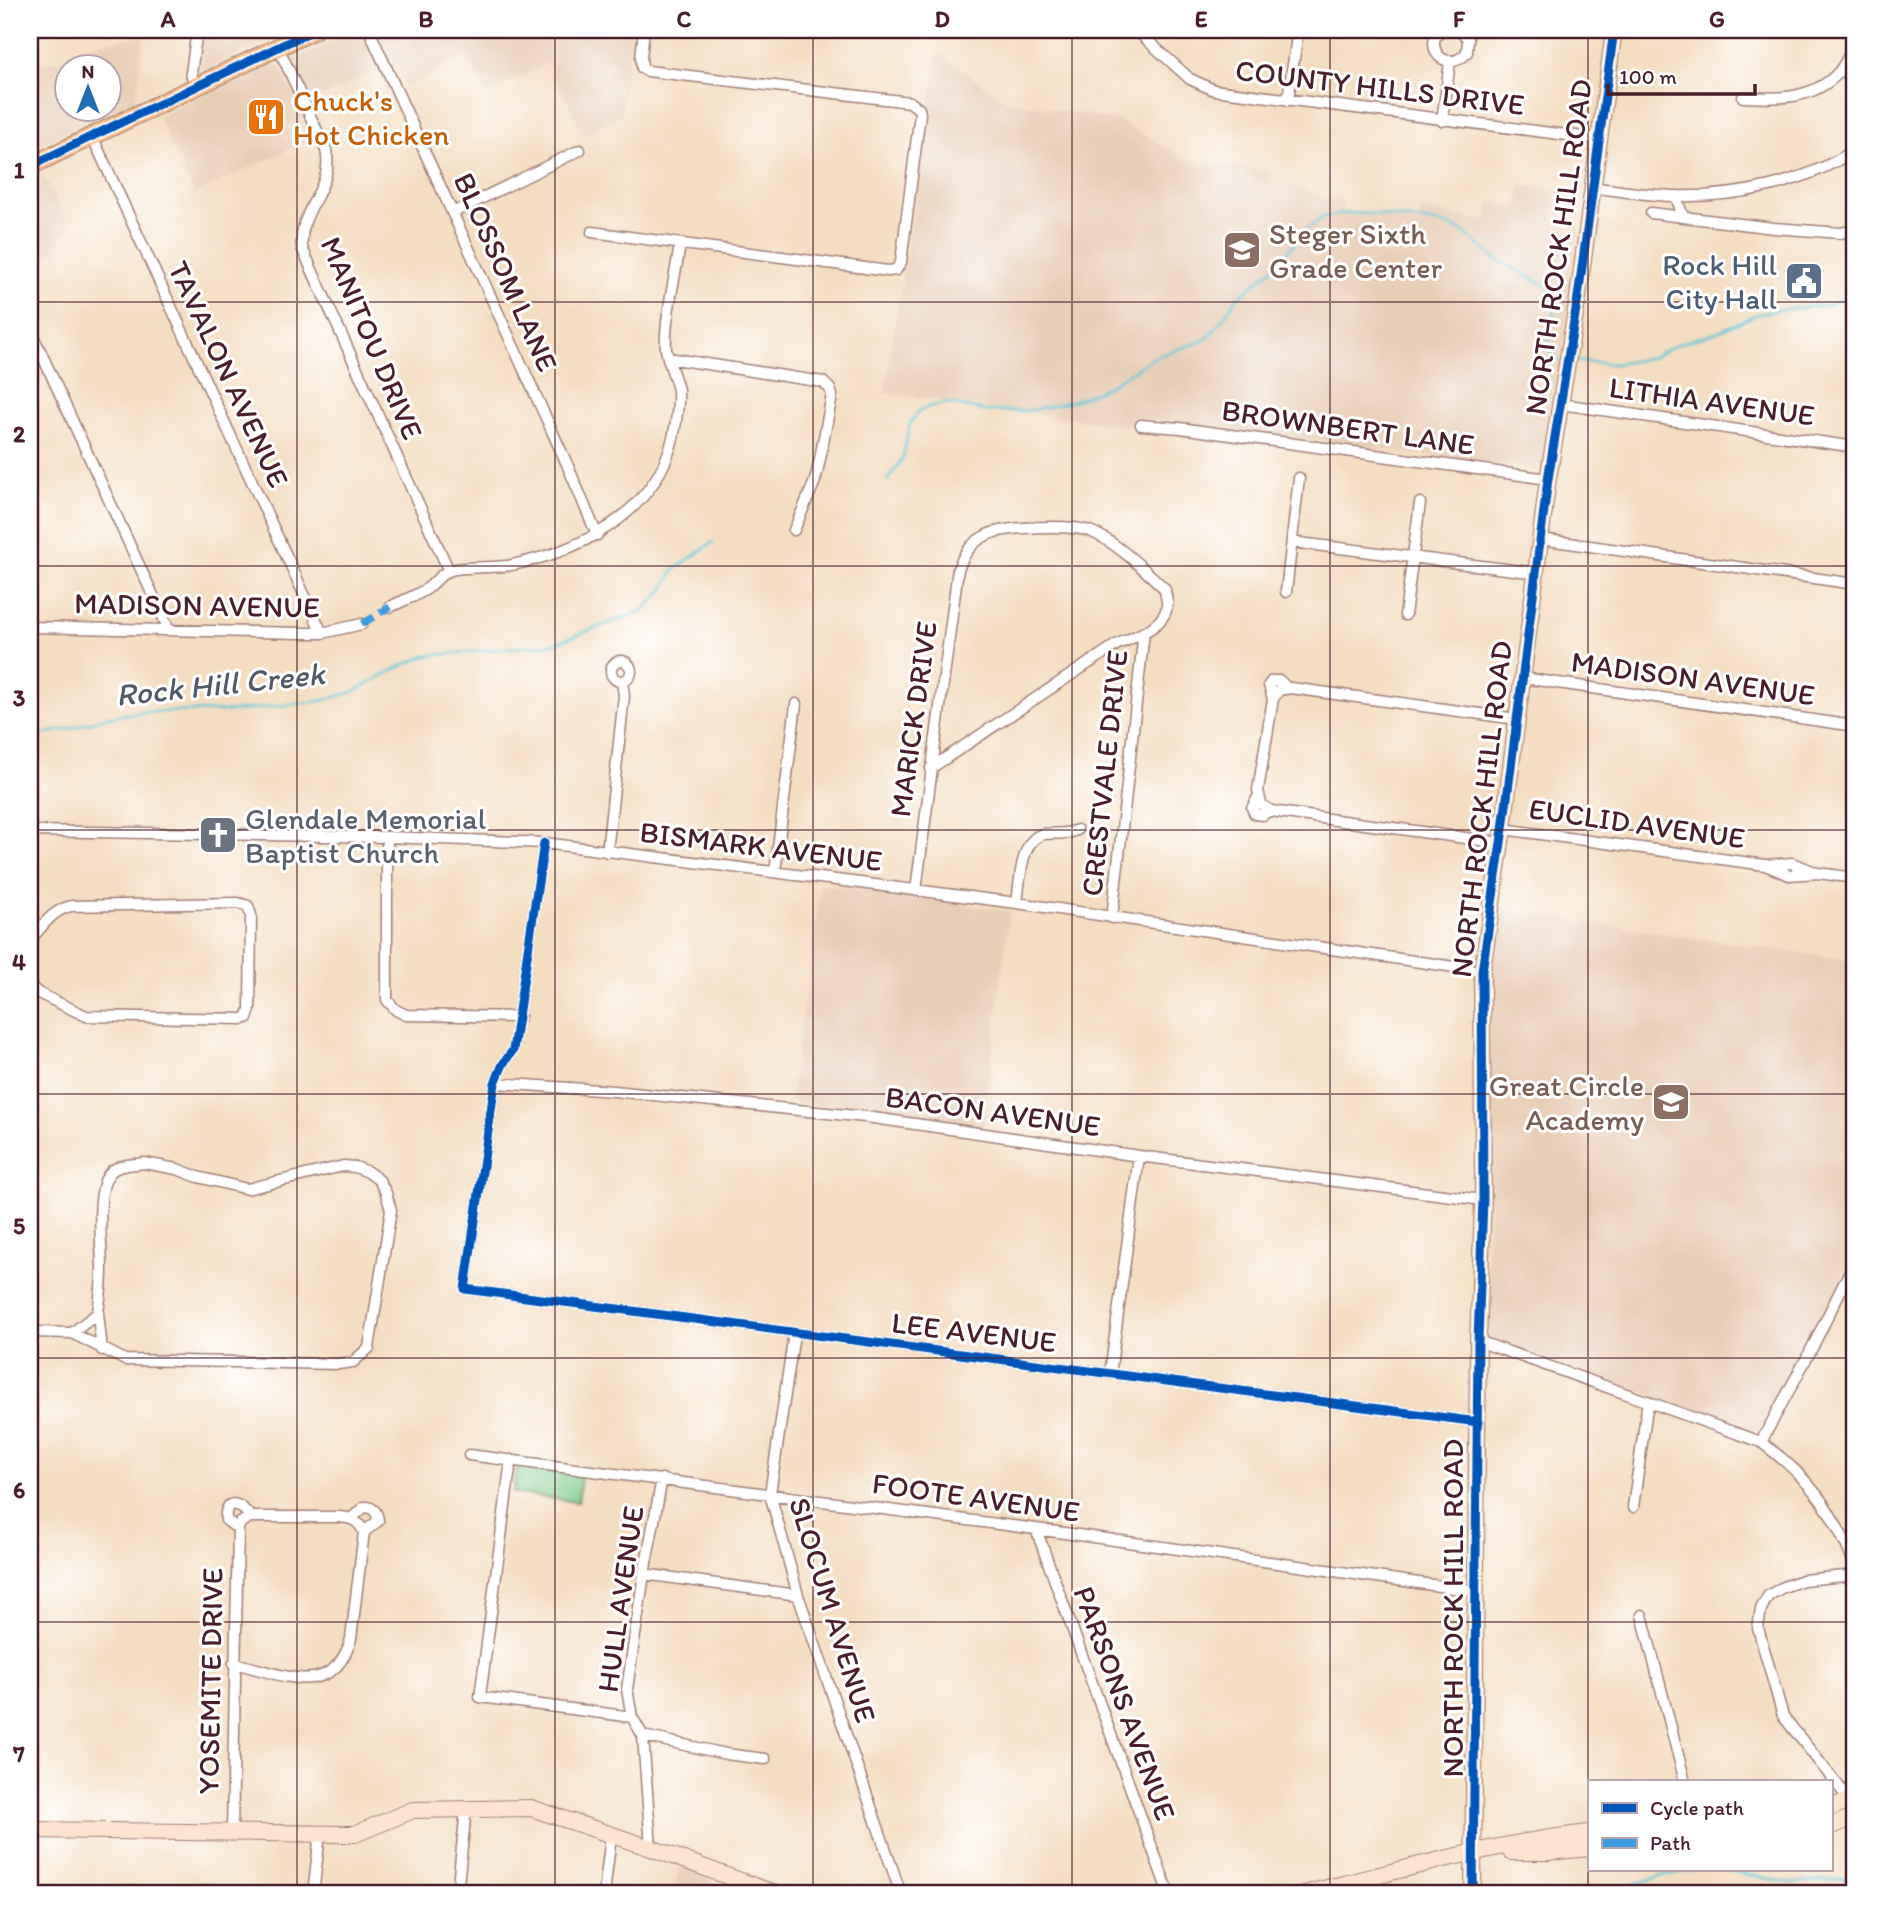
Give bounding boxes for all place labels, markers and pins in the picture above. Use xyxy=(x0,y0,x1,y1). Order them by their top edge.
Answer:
place label: Chuck's Hot Chicken xyxy=(293,82,449,153)
restaurant icon: Chuck's Hot Chicken xyxy=(245,96,287,138)
place label: Steger Sixth Grade Center xyxy=(1269,215,1443,286)
school or university icon: Steger Sixth Grade Center xyxy=(1221,229,1263,271)
place label: Rock Hill City Hall xyxy=(1662,246,1778,317)
public building icon: Rock Hill City Hall xyxy=(1783,260,1825,302)
place label: Glendale Memorial Baptist Church xyxy=(245,800,487,871)
church icon: Glendale Memorial Baptist Church xyxy=(197,814,239,856)
place label: Great Circle Academy xyxy=(1489,1067,1644,1138)
school or university icon: Great Circle Academy xyxy=(1650,1081,1692,1123)

